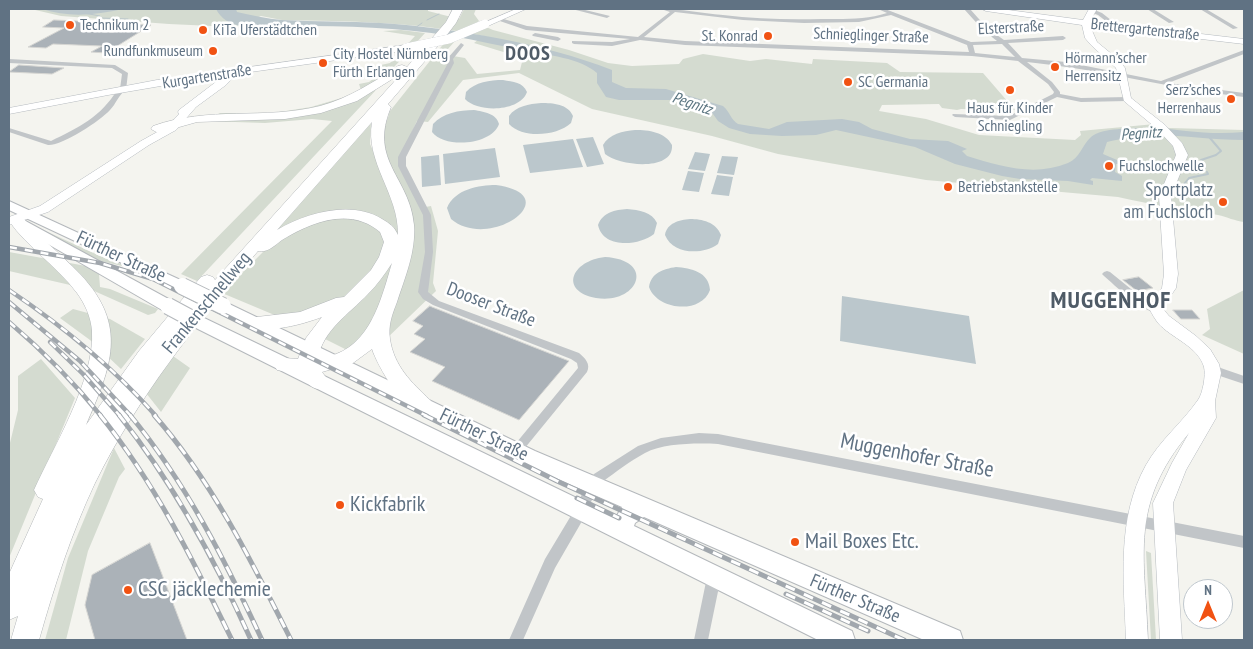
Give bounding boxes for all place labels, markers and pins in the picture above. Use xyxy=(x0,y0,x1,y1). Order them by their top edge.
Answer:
place label: Technikum 2 xyxy=(80,15,149,35)
marker: Technikum 2 xyxy=(64,19,76,31)
place label: KiTa Uferstädtchen xyxy=(213,20,317,40)
marker: KiTa Uferstädtchen xyxy=(197,24,209,36)
place label: St. Konrad xyxy=(702,26,758,46)
marker: St. Konrad xyxy=(762,30,774,42)
place label: Rundfunkmuseum xyxy=(103,41,203,61)
place label: City Hostel Nürnberg Fürth Erlangen xyxy=(333,44,448,82)
marker: Rundfunkmuseum xyxy=(207,45,219,57)
place label: Hörmann’scher Herrensitz xyxy=(1065,48,1147,86)
marker: City Hostel Nürnberg Fürth Erlangen xyxy=(317,57,329,69)
marker: Hörmann’scher Herrensitz xyxy=(1049,61,1061,73)
place label: SC Germania xyxy=(858,72,928,92)
marker: SC Germania xyxy=(842,76,854,88)
place label: Serz’sches Herrenhaus xyxy=(1158,80,1221,118)
marker: Haus für Kinder Schniegling xyxy=(1004,84,1016,96)
marker: Serz’sches Herrenhaus xyxy=(1225,93,1237,105)
place label: Haus für Kinder Schniegling xyxy=(967,98,1053,136)
place label: Fuchslochwelle xyxy=(1119,156,1204,176)
marker: Fuchslochwelle xyxy=(1103,160,1115,172)
place label: Betriebstankstelle xyxy=(958,177,1058,197)
place label: Sportplatz am Fuchsloch xyxy=(1124,180,1213,224)
marker: Betriebstankstelle xyxy=(942,181,954,193)
marker: Sportplatz am Fuchsloch xyxy=(1217,196,1229,208)
place label: Kickfabrik xyxy=(350,492,425,518)
marker: Kickfabrik xyxy=(334,499,346,511)
place label: Mail Boxes Etc. xyxy=(805,529,919,555)
marker: Mail Boxes Etc. xyxy=(789,536,801,548)
place label: CSC jäcklechemie xyxy=(138,577,271,603)
marker: CSC jäcklechemie xyxy=(122,584,134,596)

